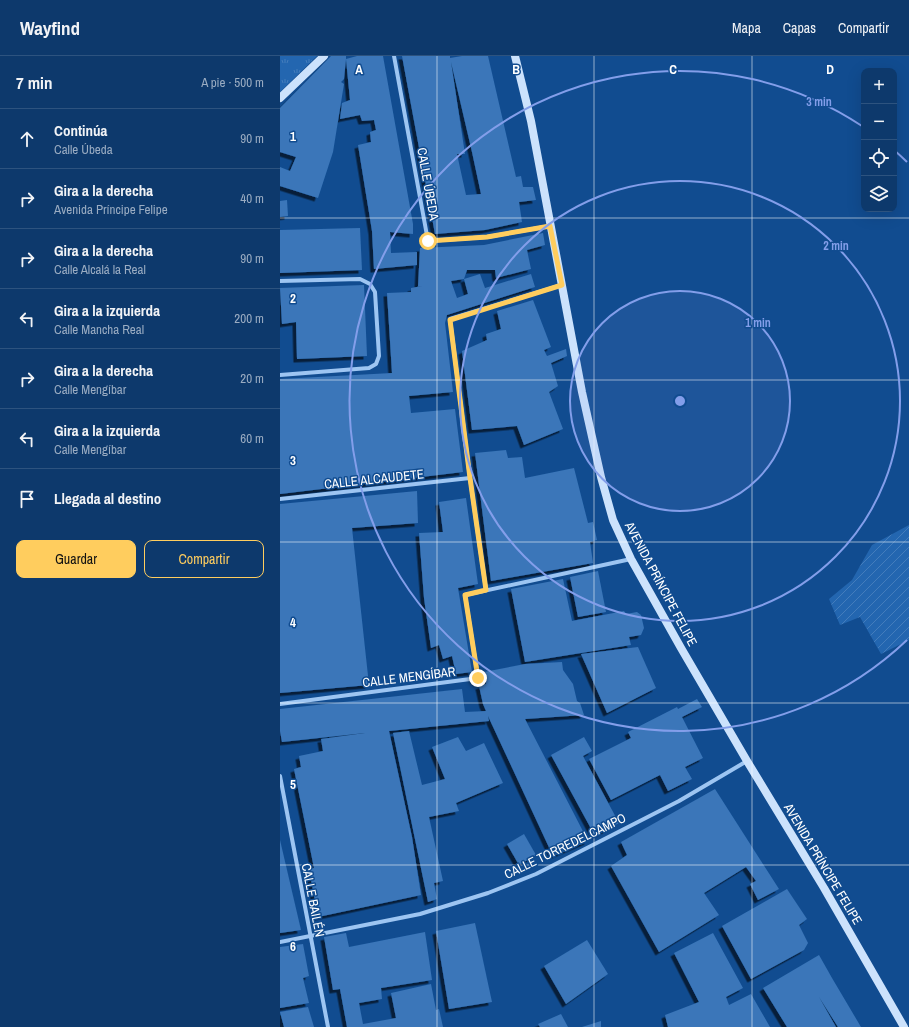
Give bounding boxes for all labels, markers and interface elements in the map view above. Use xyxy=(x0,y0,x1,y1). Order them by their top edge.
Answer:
text: Wayfind xyxy=(20,15,80,41)
text: Mapa xyxy=(732,19,761,37)
text: Capas xyxy=(783,19,816,37)
text: Compartir xyxy=(838,19,889,37)
text: A xyxy=(355,61,363,78)
text: B xyxy=(512,61,520,78)
text: C xyxy=(669,61,677,78)
text: D xyxy=(826,61,834,78)
map controls xyxy=(861,68,897,212)
button: + xyxy=(861,68,897,104)
text: 7 min xyxy=(16,71,52,94)
text: A pie · 500 m xyxy=(201,74,264,91)
text: 3 min xyxy=(806,94,832,110)
button: − xyxy=(861,104,897,140)
text: Continúa xyxy=(54,120,107,141)
icon: ahead xyxy=(16,128,38,150)
text: 1 xyxy=(290,128,296,145)
text: 90 m xyxy=(240,130,264,147)
button: locate xyxy=(861,140,897,176)
text: Calle Úbeda xyxy=(54,141,113,158)
street label: CALLE ÚBEDA xyxy=(413,146,443,223)
button: layers xyxy=(861,176,897,212)
text: Gira a la derecha xyxy=(54,180,153,201)
icon: right xyxy=(16,188,38,210)
text: 40 m xyxy=(240,190,264,207)
text: Avenida Príncipe Felipe xyxy=(54,201,168,218)
route start xyxy=(419,232,437,250)
text: 2 min xyxy=(823,238,849,254)
text: Gira a la derecha xyxy=(54,240,153,261)
icon: right xyxy=(16,248,38,270)
text: 90 m xyxy=(240,250,264,267)
text: Calle Alcalá la Real xyxy=(54,261,146,278)
text: 2 xyxy=(290,290,296,307)
text: Gira a la izquierda xyxy=(54,300,160,321)
icon: left xyxy=(16,308,38,330)
text: 200 m xyxy=(234,310,264,327)
text: 1 min xyxy=(745,315,771,331)
text: Calle Mancha Real xyxy=(54,321,144,338)
text: Gira a la derecha xyxy=(54,360,153,381)
icon: right xyxy=(16,368,38,390)
text: 20 m xyxy=(240,370,264,387)
text: Calle Mengíbar xyxy=(54,381,126,398)
centre of rings xyxy=(673,394,687,408)
text: Gira a la izquierda xyxy=(54,420,160,441)
icon: left xyxy=(16,428,38,450)
text: 60 m xyxy=(240,430,264,447)
text: Calle Mengíbar xyxy=(54,441,126,458)
text: 3 xyxy=(290,452,296,469)
street label: CALLE ALCAUDETE xyxy=(323,465,425,493)
icon: arrive xyxy=(16,488,38,510)
text: Llegada al destino xyxy=(54,488,161,509)
street label: AVENIDA PRÍNCIPE FELIPE xyxy=(621,518,701,649)
button: Guardar xyxy=(16,540,136,578)
button: Compartir xyxy=(144,540,264,578)
text: 4 xyxy=(290,614,296,631)
street label: CALLE MENGÍBAR xyxy=(362,663,457,691)
route end xyxy=(469,669,487,687)
text: 5 xyxy=(290,776,296,793)
street label: AVENIDA PRÍNCIPE FELIPE xyxy=(780,799,866,928)
street label: CALLE TORREDELCAMPO xyxy=(501,809,629,883)
street label: CALLE BAILÉN xyxy=(298,862,328,938)
text: 6 xyxy=(290,938,296,955)

